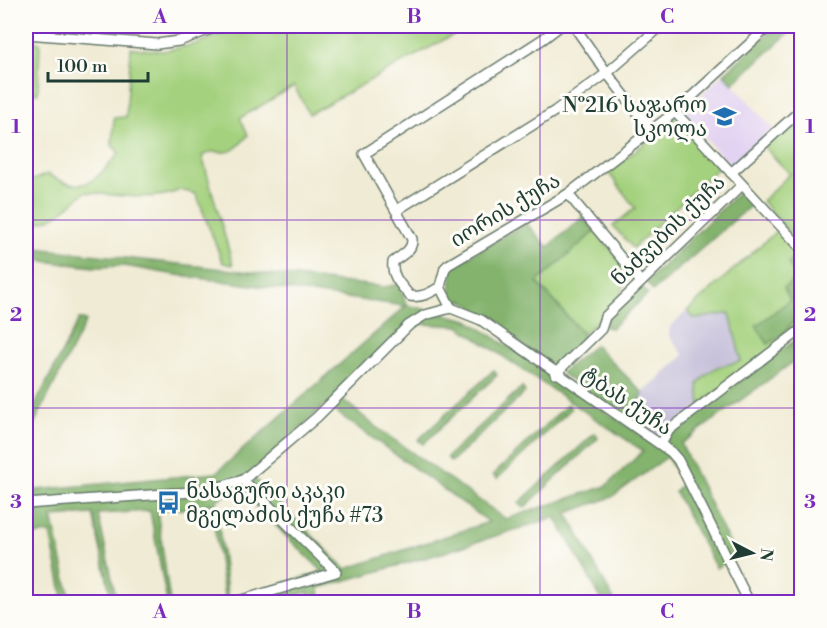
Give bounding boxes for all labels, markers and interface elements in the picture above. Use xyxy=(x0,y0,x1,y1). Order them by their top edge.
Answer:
text: A xyxy=(152,5,168,30)
text: B xyxy=(406,5,422,30)
text: C xyxy=(660,5,674,30)
scale bar xyxy=(48,45,148,83)
text: 100 m xyxy=(57,55,108,78)
place label: №216 საჯარო სკოლა xyxy=(562,93,707,143)
school or university icon: №216 საჯარო სკოლა xyxy=(712,104,738,130)
text: 1 xyxy=(11,115,21,140)
text: 1 xyxy=(805,115,815,140)
street label: იორის ქუჩა xyxy=(446,168,565,254)
street label: ნაძვების ქუჩა xyxy=(606,170,731,292)
text: 2 xyxy=(10,303,22,328)
text: 2 xyxy=(804,303,816,328)
street label: ტბას ქუჩა xyxy=(576,362,677,442)
place label: ნასაგური აკაკი მგელაძის ქუჩა #73 xyxy=(186,479,383,529)
text: 3 xyxy=(10,490,22,515)
bus stop icon: ნასაგური აკაკი მგელაძის ქუჩა #73 xyxy=(155,490,181,516)
text: 3 xyxy=(804,490,816,515)
north arrow xyxy=(722,523,782,583)
text: N xyxy=(755,547,777,563)
text: A xyxy=(152,600,168,625)
text: B xyxy=(406,600,422,625)
text: C xyxy=(660,600,674,625)

